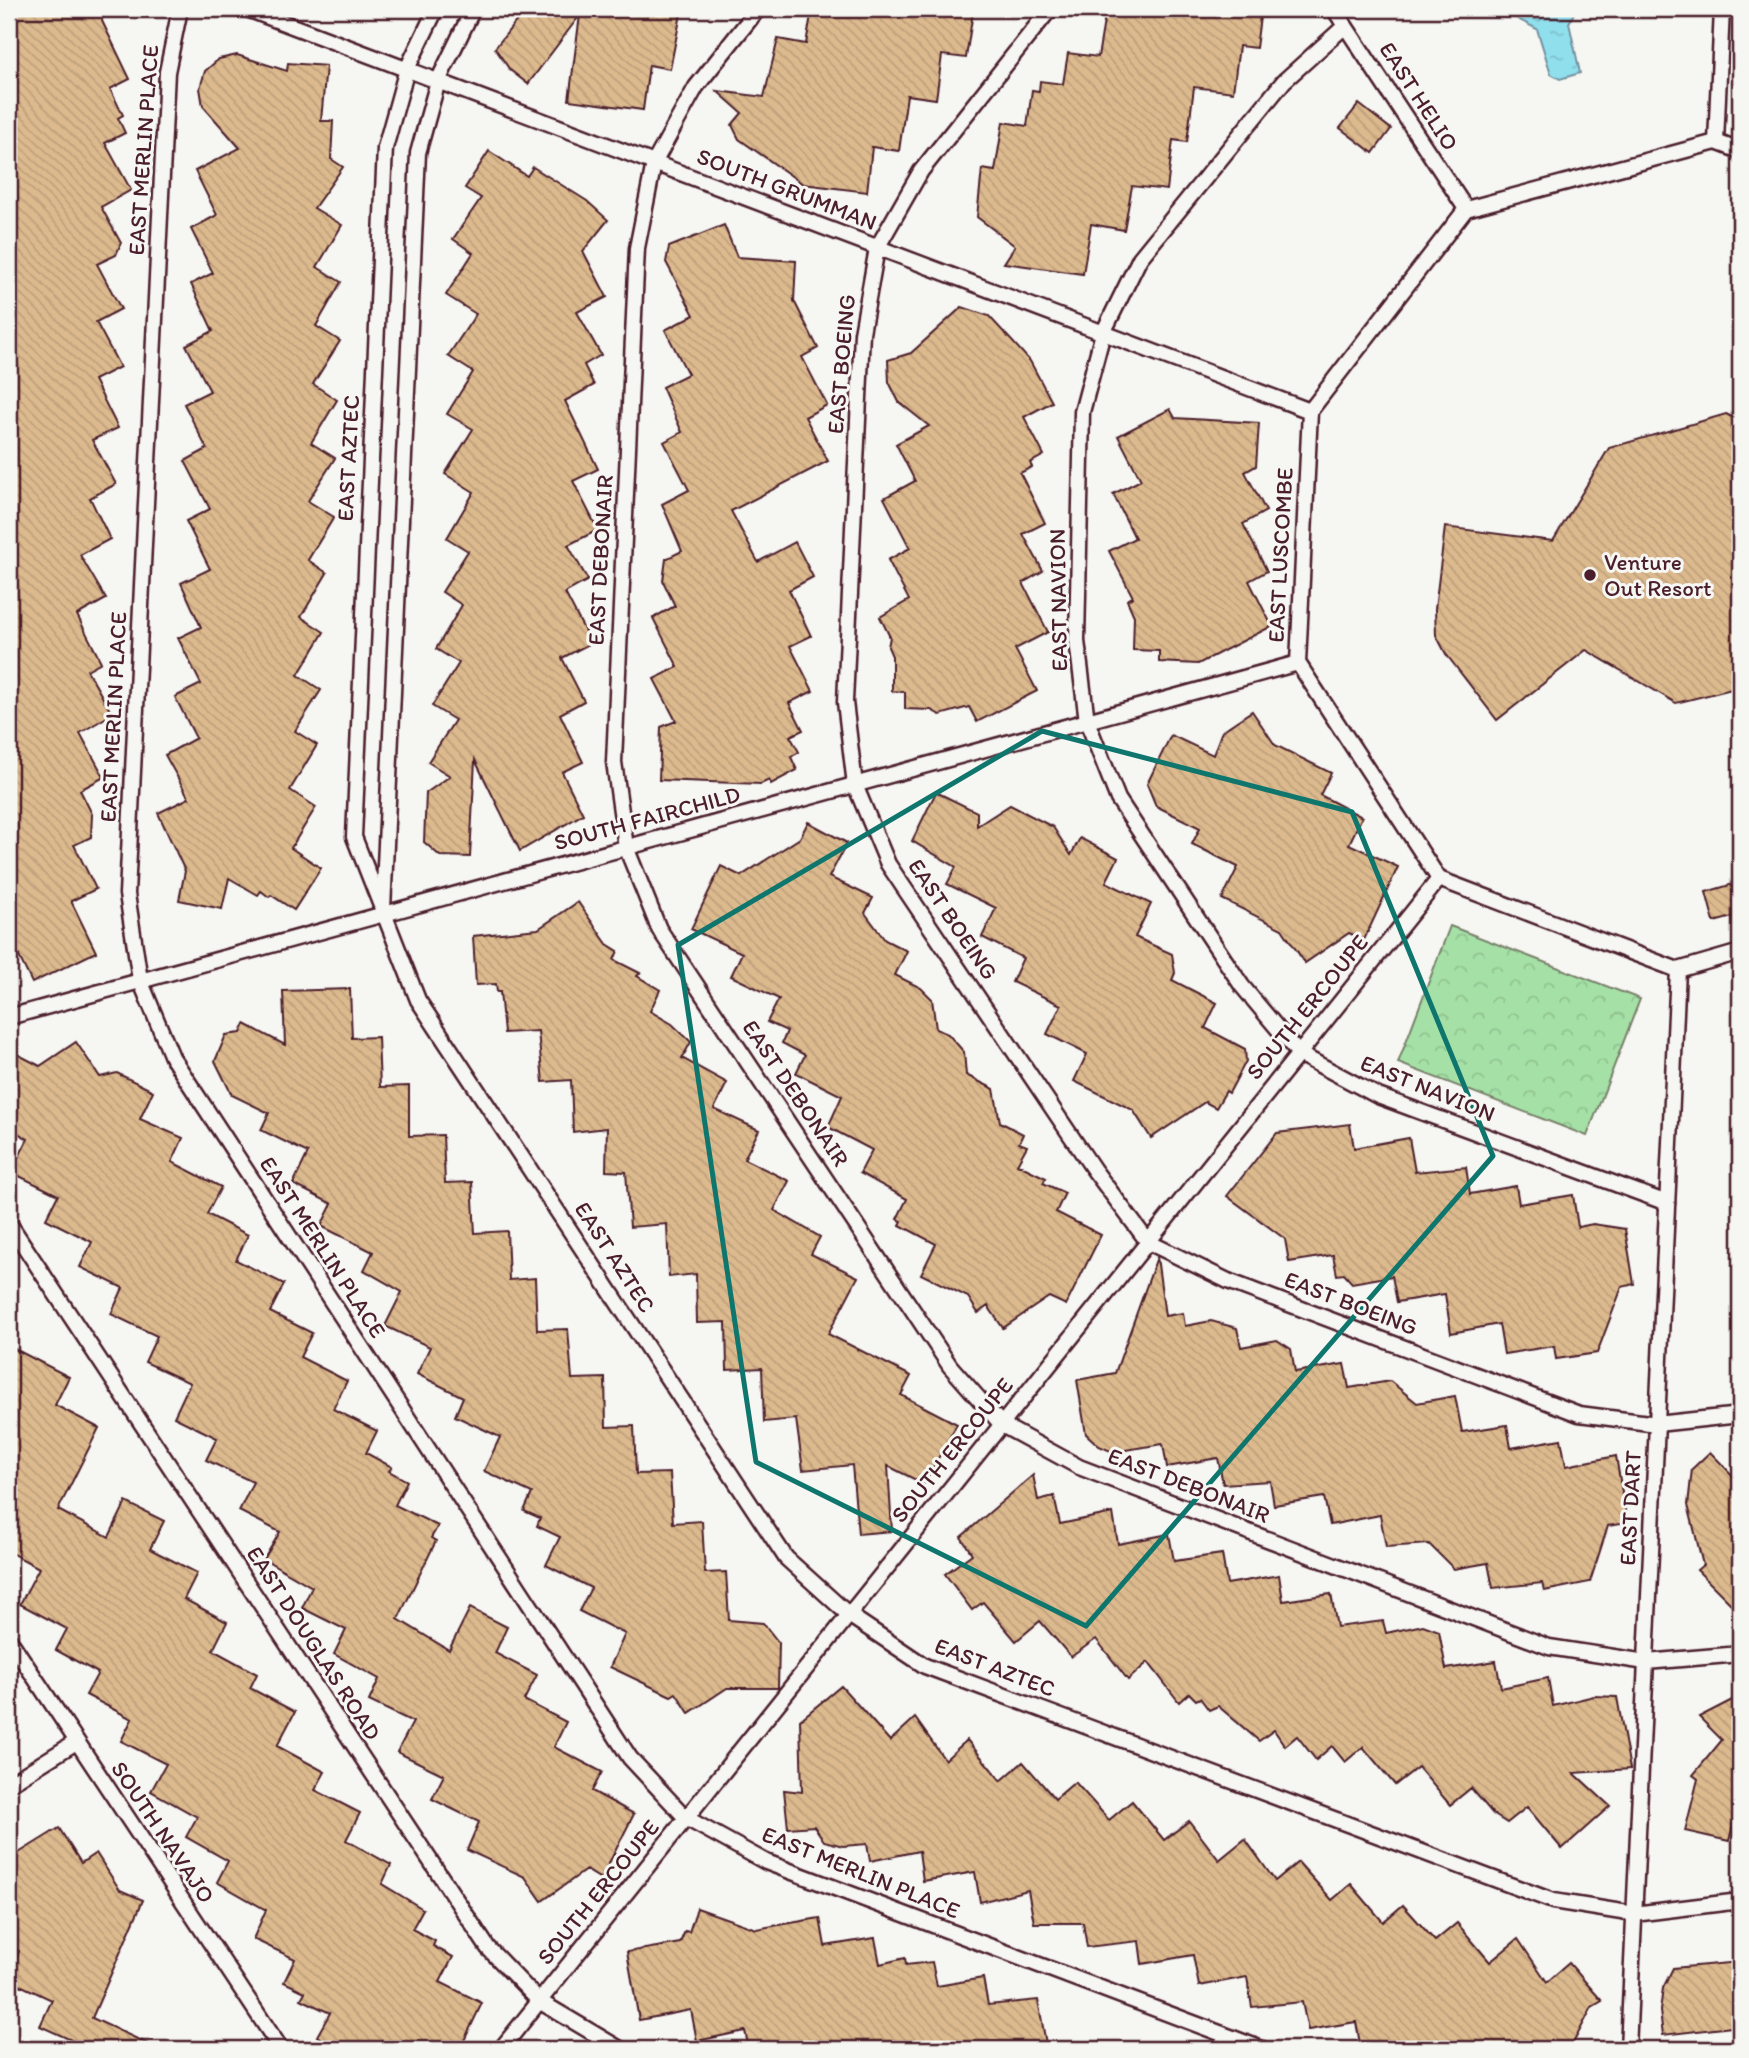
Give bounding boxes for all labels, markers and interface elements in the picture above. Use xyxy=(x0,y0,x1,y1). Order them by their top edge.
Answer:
street label: EAST HELIO xyxy=(1374,36,1464,156)
street label: EAST MERLIN PLACE xyxy=(122,44,164,256)
street label: SOUTH GRUMMAN xyxy=(693,142,881,236)
street label: EAST BOEING xyxy=(821,293,861,435)
street label: EAST AZTEC xyxy=(331,394,365,522)
street label: EAST LUSCOMBE xyxy=(1261,467,1299,643)
street label: EAST DEBONAIR xyxy=(582,474,618,646)
street label: EAST NAVION xyxy=(1043,528,1073,672)
place label: Venture Out Resort xyxy=(1604,548,1712,602)
marker: Venture Out Resort xyxy=(1582,567,1598,583)
street label: EAST MERLIN PLACE xyxy=(94,611,133,823)
street label: SOUTH FAIRCHILD xyxy=(551,780,743,856)
street label: EAST BOEING xyxy=(902,853,1004,985)
street label: SOUTH ERCOUPE xyxy=(1240,929,1374,1085)
street label: EAST DEBONAIR xyxy=(737,1014,855,1172)
street label: EAST NAVION xyxy=(1356,1048,1500,1128)
street label: EAST MERLIN PLACE xyxy=(254,1151,392,1343)
street label: EAST AZTEC xyxy=(569,1196,661,1318)
street label: EAST BOEING xyxy=(1281,1265,1421,1341)
street label: SOUTH ERCOUPE xyxy=(885,1372,1019,1528)
street label: EAST DEBONAIR xyxy=(1104,1441,1274,1529)
street label: EAST DART xyxy=(1613,1450,1647,1566)
street label: EAST DOUGLAS ROAD xyxy=(241,1541,387,1745)
street label: EAST AZTEC xyxy=(931,1631,1059,1703)
street label: SOUTH NAVAJO xyxy=(105,1756,221,1908)
street label: SOUTH ERCOUPE xyxy=(531,1814,665,1970)
street label: EAST MERLIN PLACE xyxy=(758,1820,964,1925)

